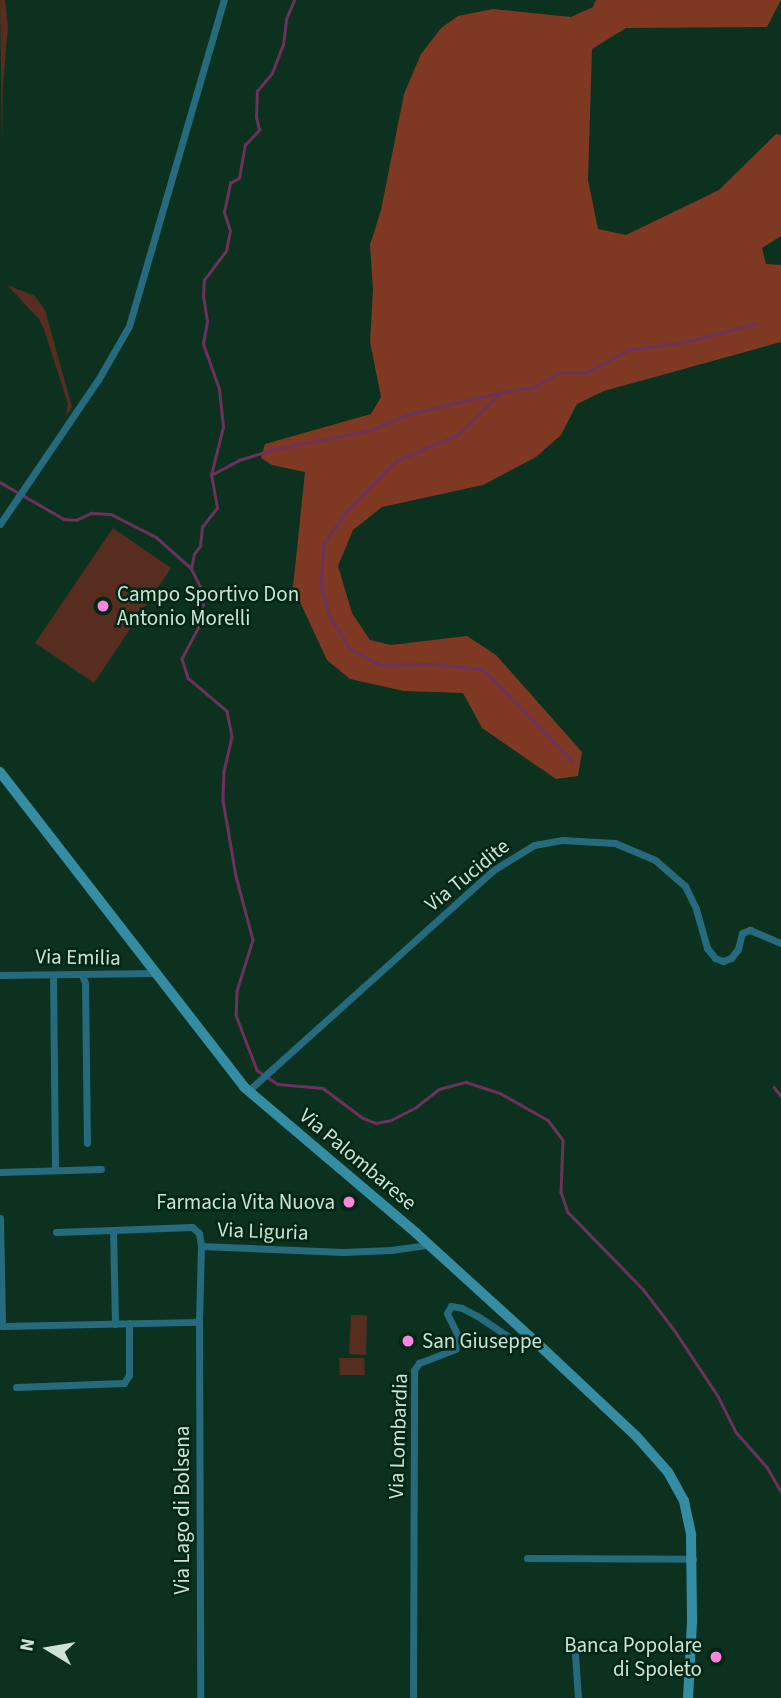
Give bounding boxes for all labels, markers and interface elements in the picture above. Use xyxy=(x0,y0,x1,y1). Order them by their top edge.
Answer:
place label: Campo Sportivo Don Antonio Morelli xyxy=(117,581,299,631)
marker: Campo Sportivo Don Antonio Morelli xyxy=(95,598,111,614)
street label: Via Tucidite xyxy=(420,833,514,917)
street label: Via Emilia xyxy=(35,944,121,970)
street label: Via Palombarese xyxy=(294,1103,422,1215)
place label: Farmacia Vita Nuova xyxy=(156,1189,335,1215)
marker: Farmacia Vita Nuova xyxy=(341,1194,357,1210)
street label: Via Liguria xyxy=(217,1217,309,1245)
place label: San Giuseppe xyxy=(422,1328,542,1354)
marker: San Giuseppe xyxy=(400,1333,416,1349)
street label: Via Lombardia xyxy=(383,1373,413,1499)
street label: Via Lago di Bolsena xyxy=(169,1426,195,1594)
north arrow xyxy=(14,1614,84,1684)
place label: Banca Popolare di Spoleto xyxy=(564,1632,702,1682)
text: N xyxy=(13,1636,42,1654)
marker: Banca Popolare di Spoleto xyxy=(708,1649,724,1665)

